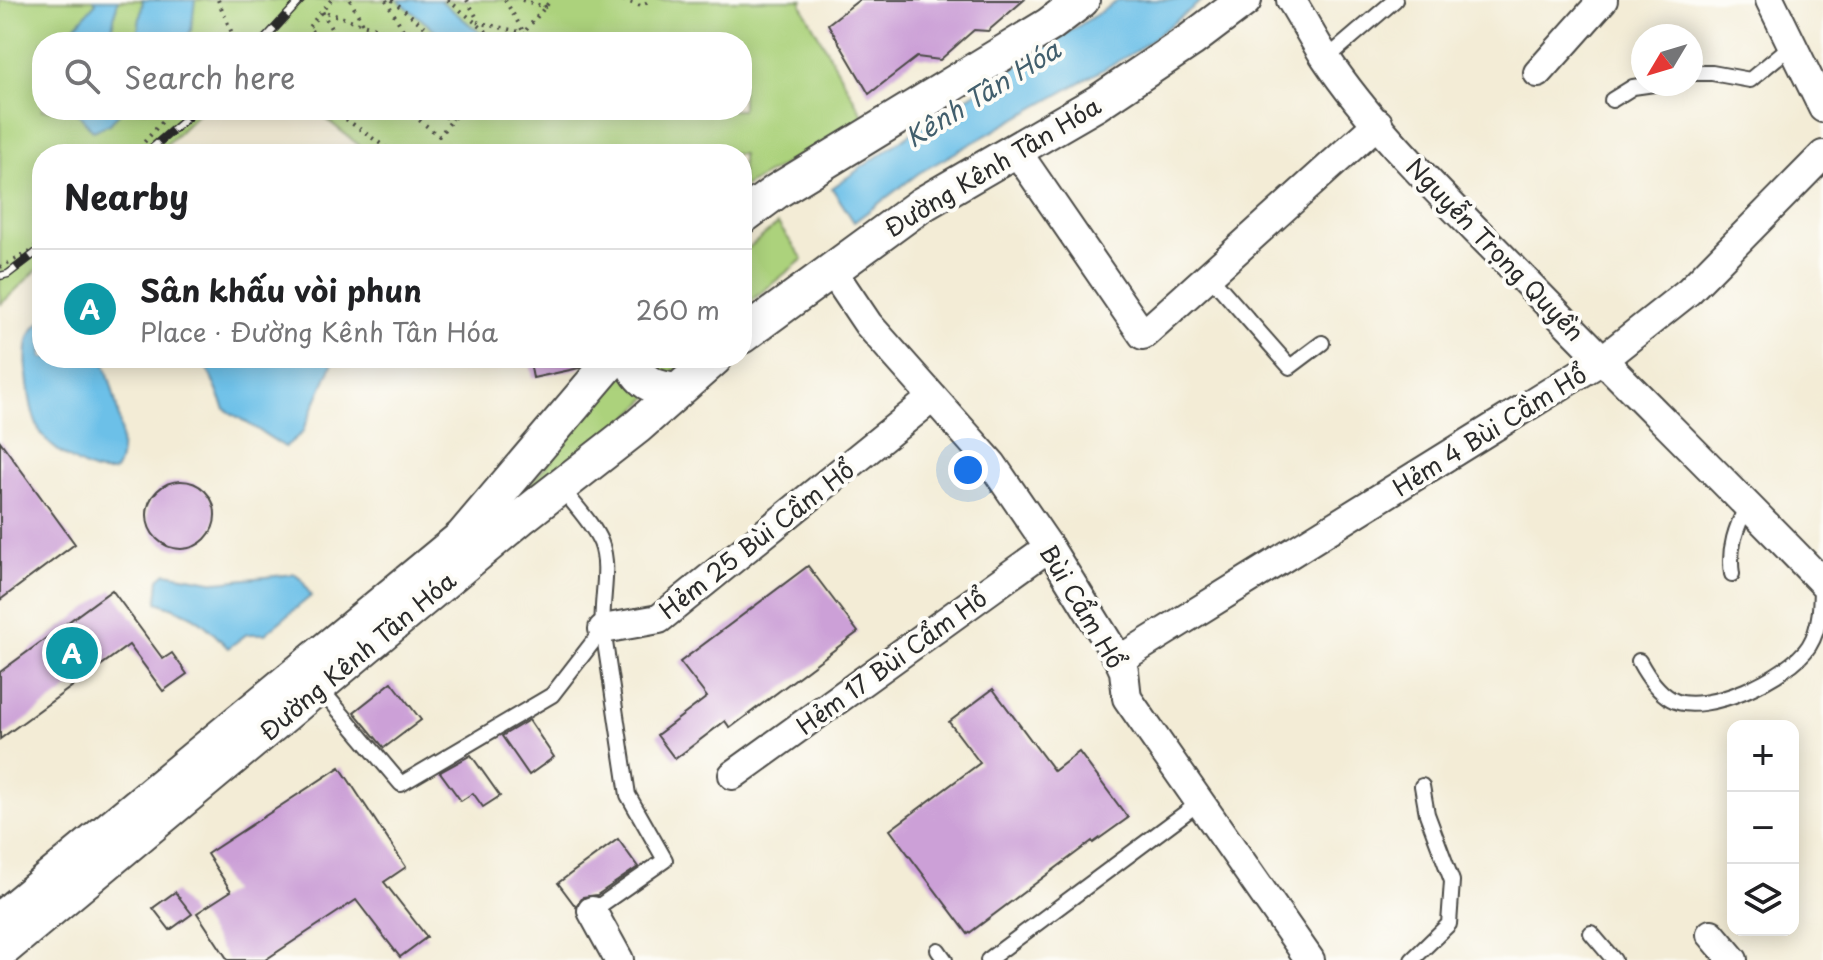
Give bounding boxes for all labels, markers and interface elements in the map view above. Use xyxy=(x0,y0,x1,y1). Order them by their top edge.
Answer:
north arrow xyxy=(1631,24,1703,96)
water label: Kênh Tân Hóa xyxy=(897,29,1068,156)
search box xyxy=(32,32,752,120)
icon: search xyxy=(60,54,104,98)
text: Search here xyxy=(124,54,296,99)
street label: Đường Kênh Tân Hóa xyxy=(877,87,1107,245)
street label: Nguyễn Trọng Quyền xyxy=(1399,149,1593,349)
text: Nearby xyxy=(64,170,189,222)
text: Sân khấu vòi phun xyxy=(140,267,422,312)
text: A xyxy=(80,290,100,329)
text: 260 m xyxy=(636,290,720,329)
text: Place · Đường Kênh Tân Hóa xyxy=(140,312,498,351)
street label: Hẻm 4 Bùi Cầm Hổ xyxy=(1385,356,1593,504)
your location xyxy=(948,450,988,490)
street label: Hẻm 25 Bùi Cầm Hổ xyxy=(651,451,861,627)
street label: Bùi Cẩm Hổ xyxy=(1032,537,1134,675)
street label: Đường Kênh Tân Hóa xyxy=(251,562,463,748)
street label: Hẻm 17 Bùi Cẩm Hổ xyxy=(788,579,994,742)
pin: A xyxy=(46,623,98,683)
map controls xyxy=(1727,720,1799,936)
button: + xyxy=(1727,720,1799,792)
button: − xyxy=(1727,792,1799,864)
button: layers xyxy=(1727,864,1799,936)

